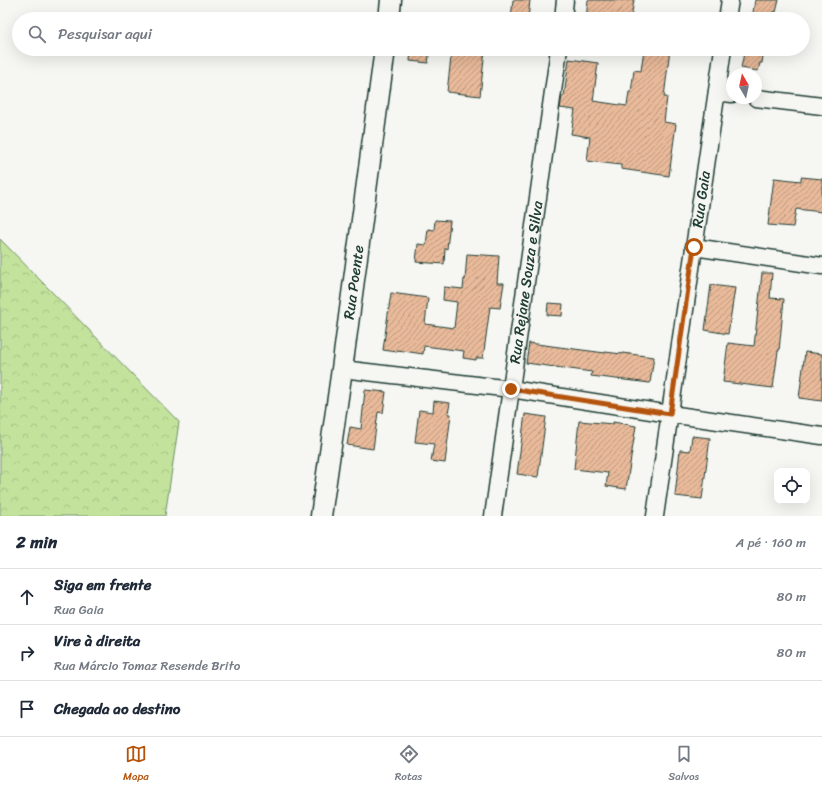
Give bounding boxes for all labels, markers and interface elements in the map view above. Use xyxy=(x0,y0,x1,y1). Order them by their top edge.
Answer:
search box xyxy=(12,12,810,56)
text: Pesquisar aqui xyxy=(58,21,152,47)
icon: search xyxy=(26,23,48,45)
north arrow xyxy=(726,68,762,104)
street label: Rua Gaia xyxy=(684,169,718,229)
street label: Rua Rejane Souza e Silva xyxy=(502,199,550,365)
route start xyxy=(685,238,703,256)
street label: Rua Poente xyxy=(336,243,372,321)
route end xyxy=(502,380,520,398)
map controls xyxy=(774,468,810,504)
button: locate xyxy=(774,468,810,504)
text: 2 min xyxy=(16,527,57,557)
text: A pé · 160 m xyxy=(736,531,806,554)
text: Siga em frente xyxy=(54,572,151,598)
text: 80 m xyxy=(777,585,806,608)
icon: ahead xyxy=(16,586,38,608)
text: Rua Gaia xyxy=(54,598,104,621)
text: Vire à direita xyxy=(54,628,140,654)
text: 80 m xyxy=(777,641,806,664)
icon: right xyxy=(16,642,38,664)
text: Rua Márcio Tomaz Resende Brito xyxy=(54,654,240,677)
text: Chegada ao destino xyxy=(54,696,180,722)
icon: arrive xyxy=(16,698,38,720)
tab: Mapa xyxy=(123,743,149,786)
tab: Rotas xyxy=(395,743,422,786)
tab: Salvos xyxy=(668,743,699,786)

